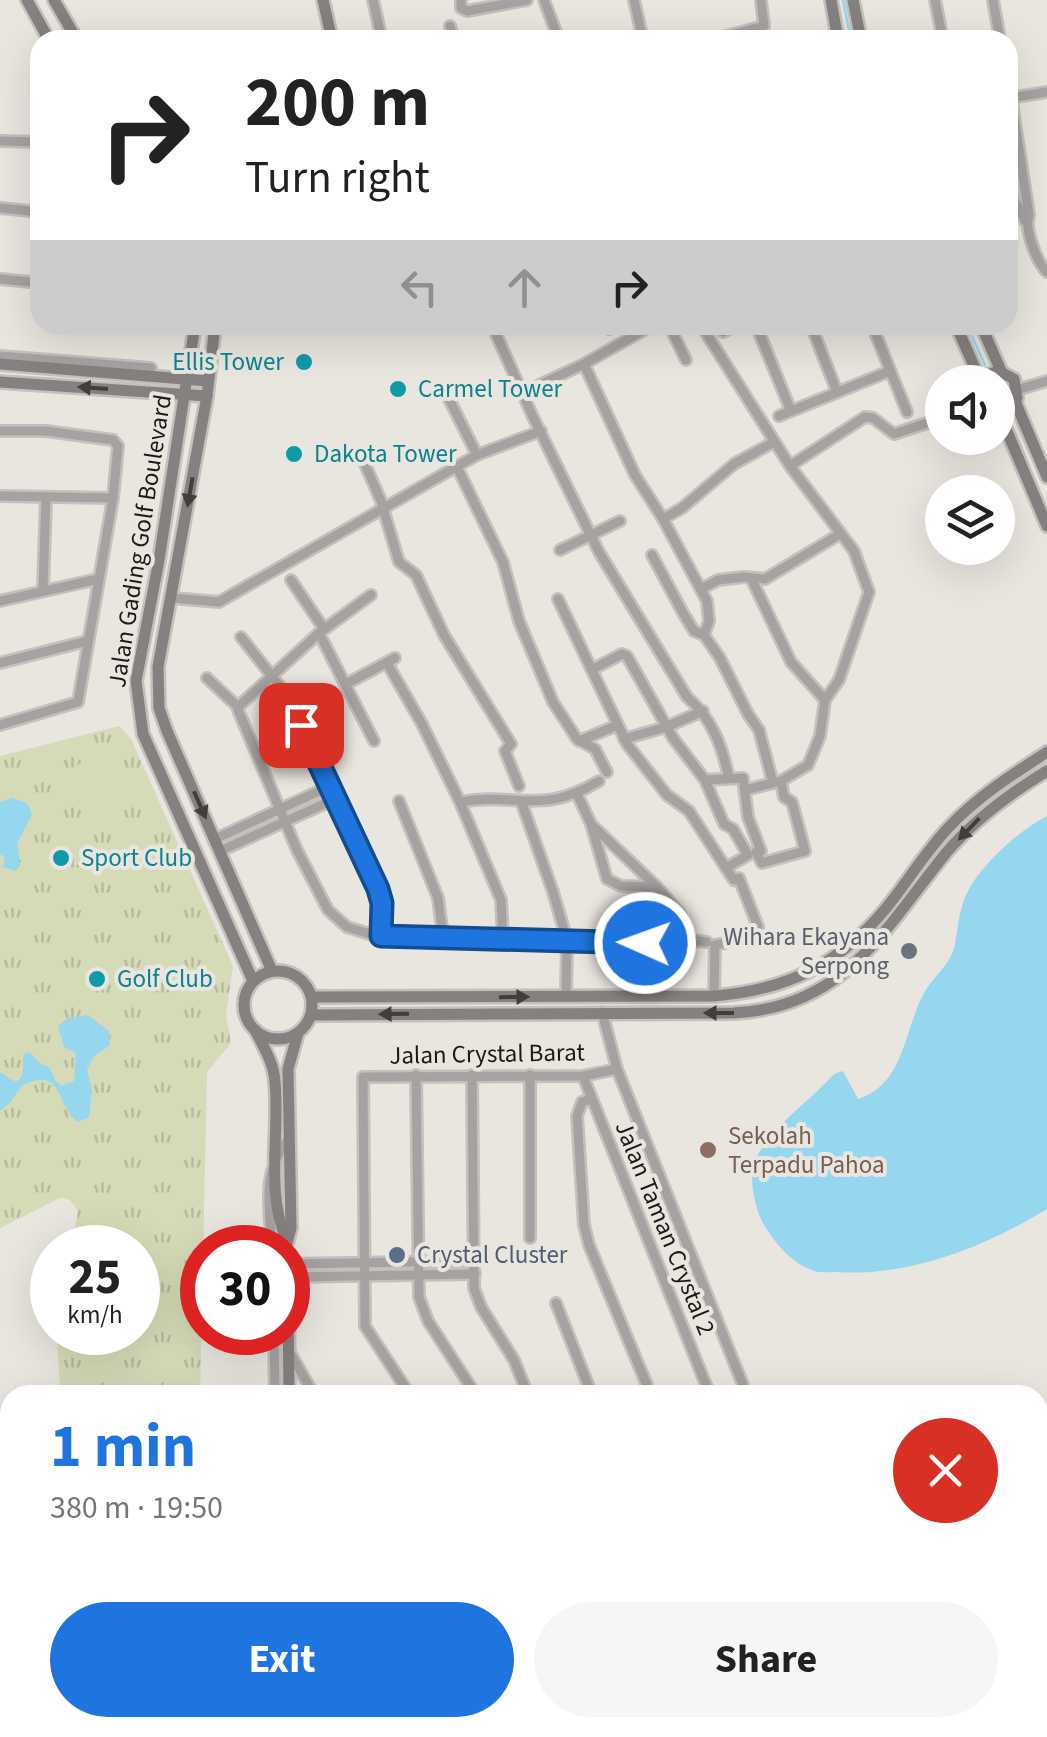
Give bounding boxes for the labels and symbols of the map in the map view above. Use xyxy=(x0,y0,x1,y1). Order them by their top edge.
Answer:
place label: Ellis Tower xyxy=(172,344,284,380)
marker: Ellis Tower xyxy=(293,351,315,373)
place label: Carmel Tower xyxy=(418,371,563,407)
marker: Carmel Tower xyxy=(387,378,409,400)
one-way arrow xyxy=(76,380,108,396)
street label: Jalan Gading Golf Boulevard xyxy=(99,392,181,690)
place label: Dakota Tower xyxy=(314,436,457,472)
marker: Dakota Tower xyxy=(283,443,305,465)
one-way arrow xyxy=(182,477,197,508)
pin xyxy=(259,683,344,768)
one-way arrow xyxy=(192,790,208,820)
one-way arrow xyxy=(958,817,981,841)
place label: Sport Club xyxy=(81,840,192,876)
marker: Sport Club xyxy=(50,847,72,869)
position arrow xyxy=(593,891,697,995)
place label: Wihara Ekayana Serpong xyxy=(723,919,889,984)
marker: Wihara Ekayana Serpong xyxy=(898,940,920,962)
place label: Golf Club xyxy=(117,961,213,997)
marker: Golf Club xyxy=(86,968,108,990)
one-way arrow xyxy=(499,989,531,1005)
one-way arrow xyxy=(703,1005,735,1021)
one-way arrow xyxy=(378,1006,410,1022)
street label: Jalan Crystal Barat xyxy=(389,1034,586,1074)
street label: Jalan Taman Crystal 2 xyxy=(606,1116,724,1340)
place label: Sekolah Terpadu Pahoa xyxy=(728,1118,885,1183)
marker: Sekolah Terpadu Pahoa xyxy=(697,1139,719,1161)
speed limit sign: 30 xyxy=(180,1225,310,1355)
place label: Crystal Cluster xyxy=(417,1237,568,1273)
marker: Crystal Cluster xyxy=(386,1244,408,1266)

